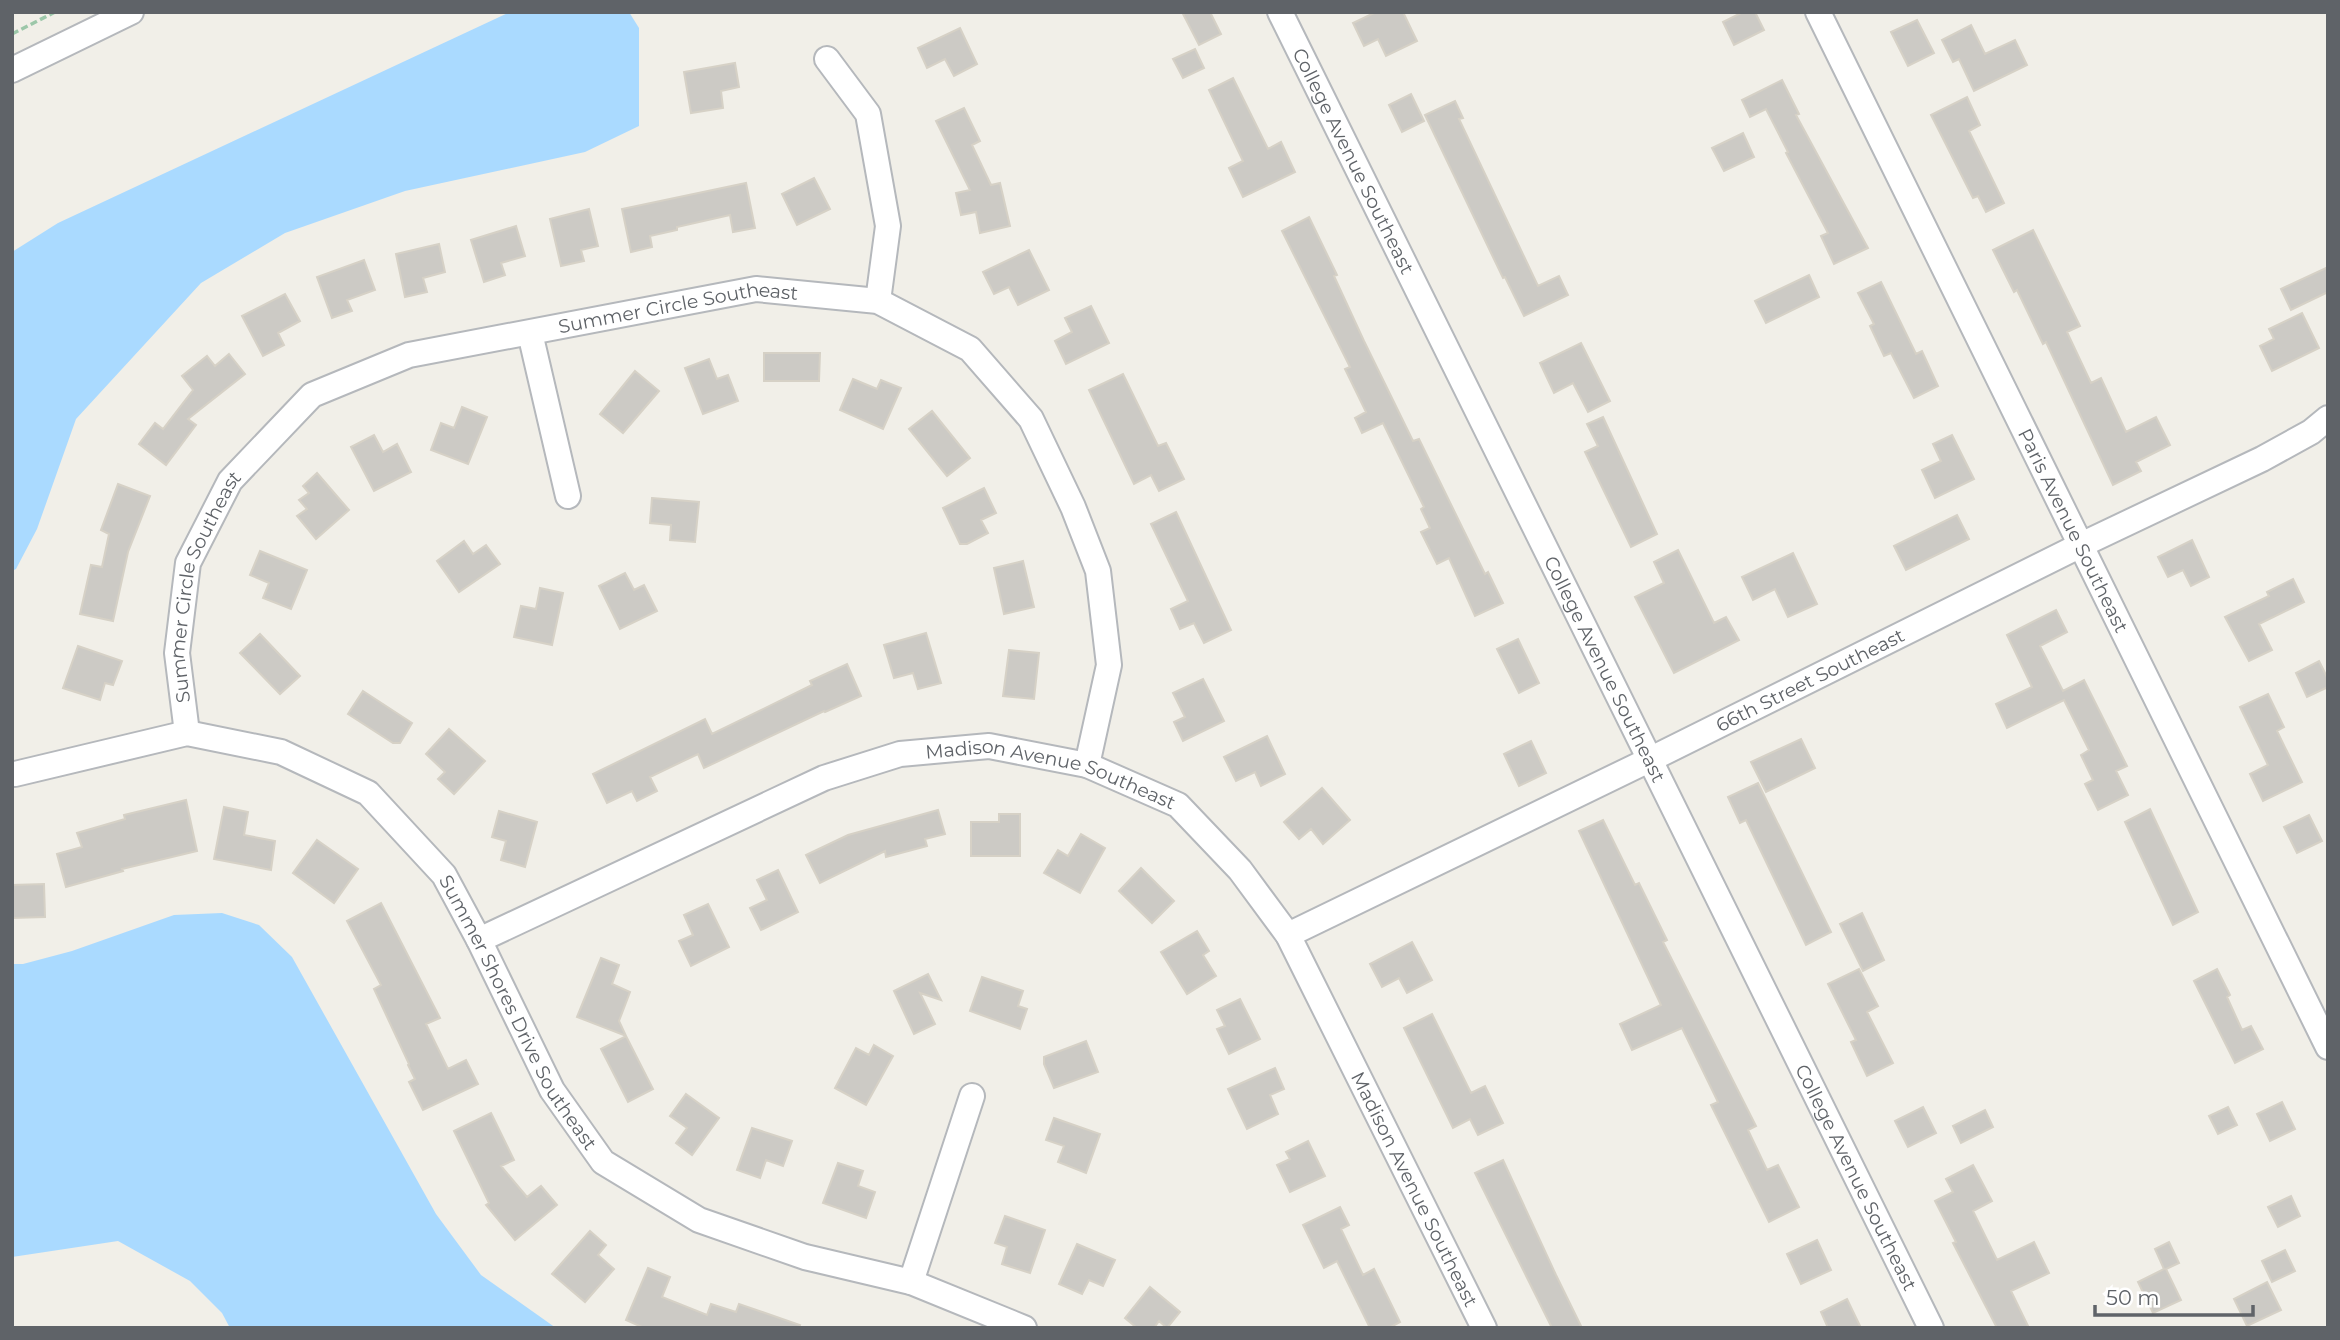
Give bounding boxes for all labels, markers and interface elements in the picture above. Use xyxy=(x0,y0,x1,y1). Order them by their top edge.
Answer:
street label: College Avenue Southeast xyxy=(1288,44,1419,278)
street label: Summer Circle Southeast xyxy=(556,278,799,338)
street label: Paris Avenue Southeast xyxy=(2013,425,2133,637)
street label: Summer Circle Southeast xyxy=(165,466,246,704)
street label: College Avenue Southeast xyxy=(1539,552,1670,786)
street label: 66th Street Southeast xyxy=(1712,624,1909,737)
street label: Madison Avenue Southeast xyxy=(924,735,1179,815)
street label: Summer Shores Drive Southeast xyxy=(434,871,602,1155)
street label: College Avenue Southeast xyxy=(1790,1061,1922,1295)
street label: Madison Avenue Southeast xyxy=(1346,1068,1483,1311)
scale bar xyxy=(2095,1274,2252,1318)
text: 50 m xyxy=(2106,1285,2160,1310)

